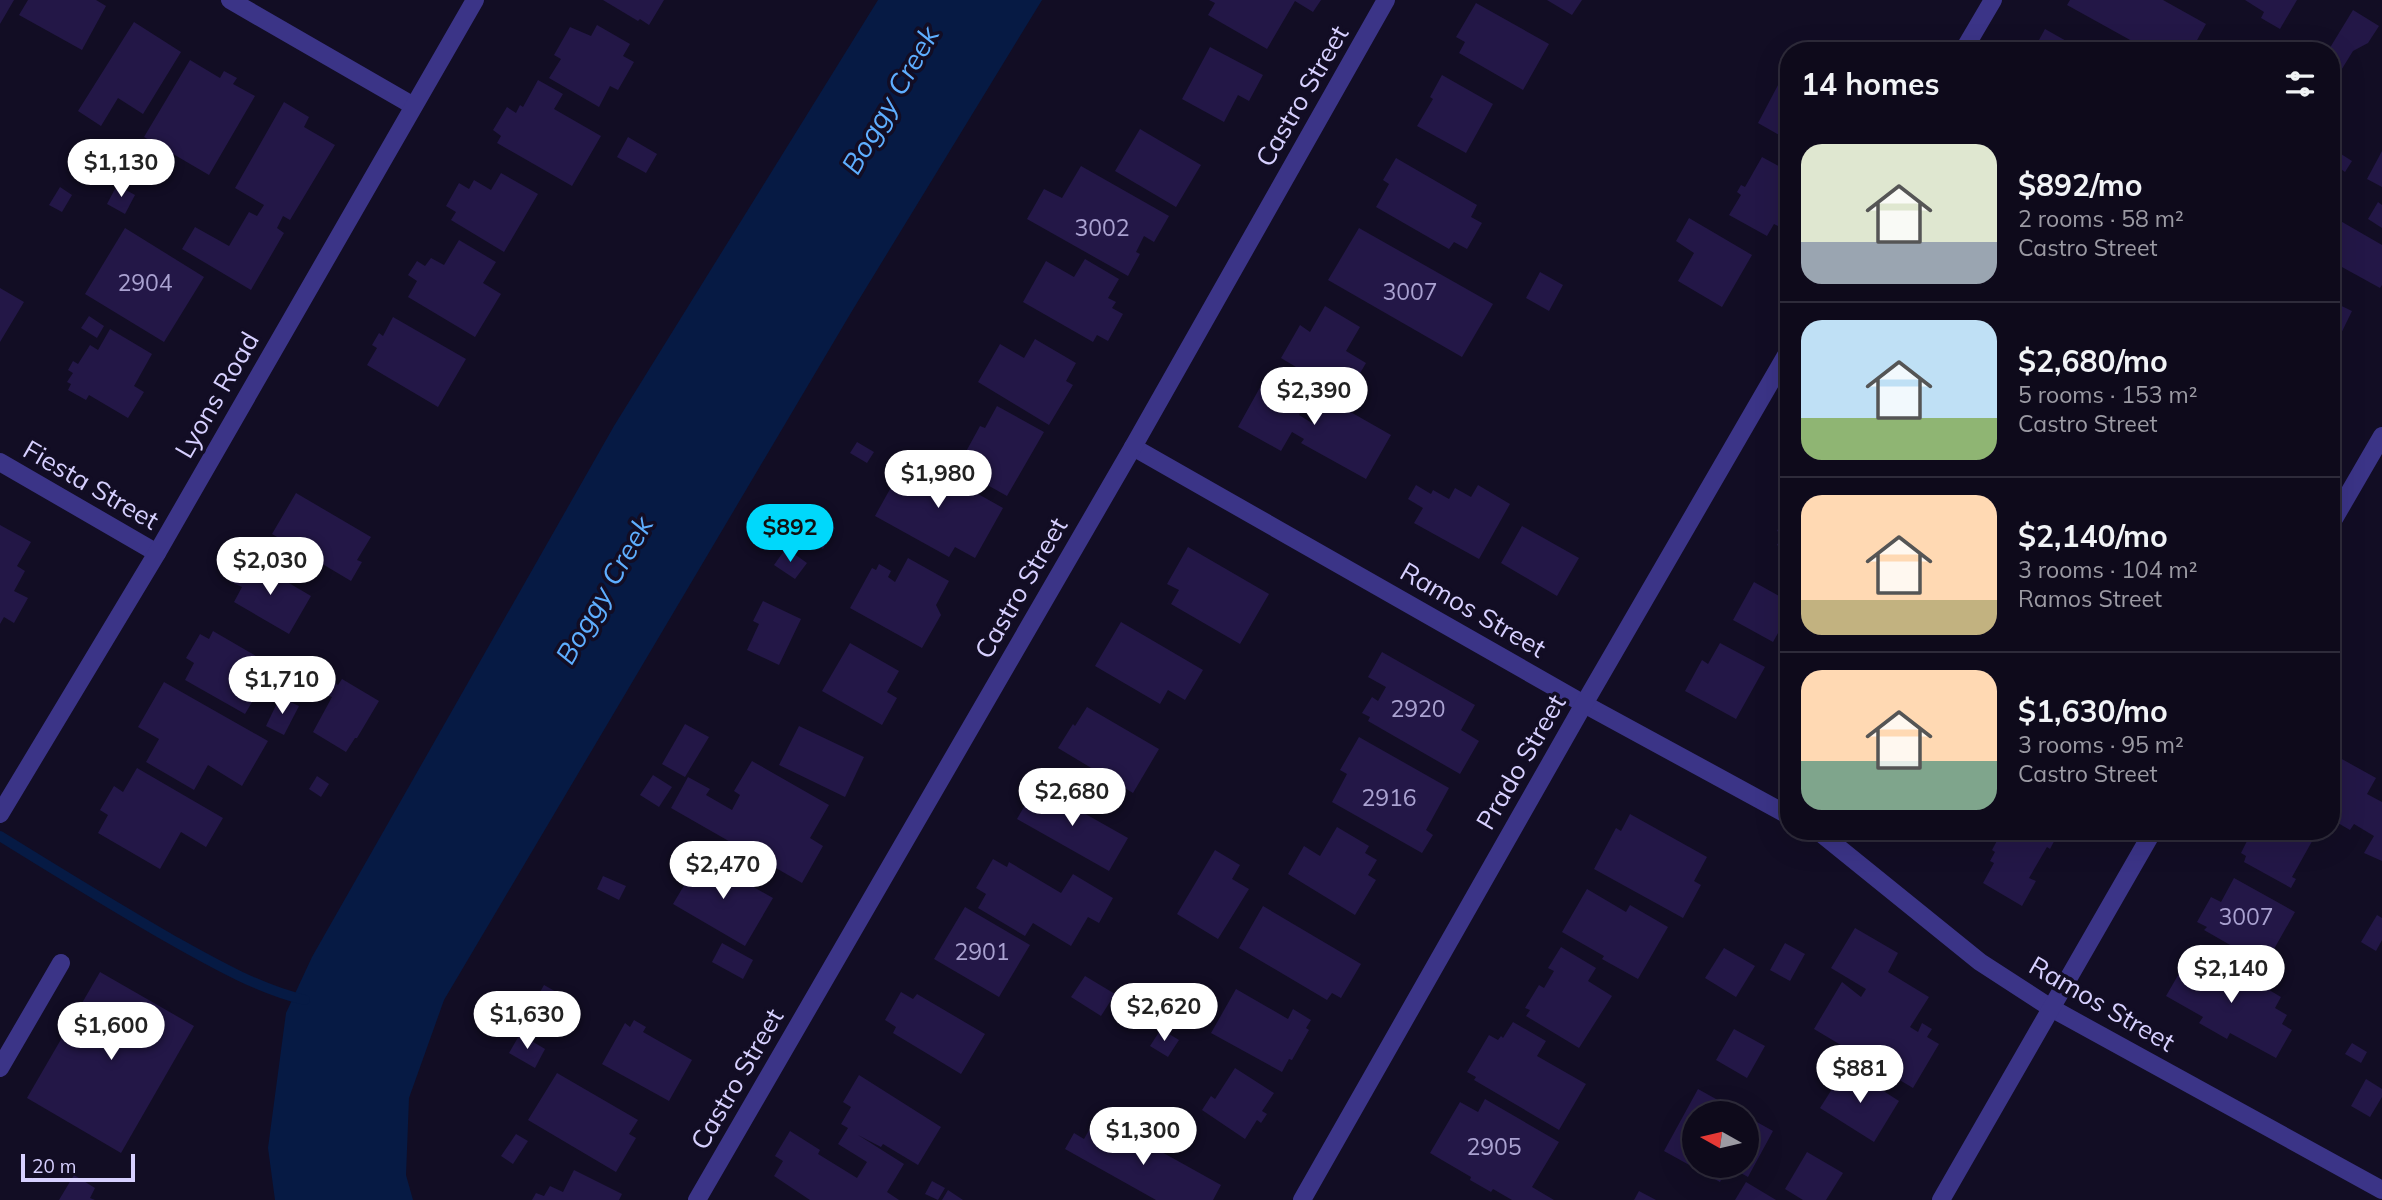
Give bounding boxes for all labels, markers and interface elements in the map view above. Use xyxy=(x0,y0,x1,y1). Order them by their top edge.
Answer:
water label: Boggy Creek xyxy=(833,18,947,180)
street label: Castro Street xyxy=(1248,19,1355,172)
text: 14 homes xyxy=(1801,65,1940,103)
icon: filters xyxy=(2281,65,2319,103)
pin: $1,130 xyxy=(64,140,178,199)
text: $1,130 xyxy=(84,147,158,176)
text: $892/mo xyxy=(2018,166,2142,204)
icon: home xyxy=(1857,172,1941,256)
text: 2 rooms · 58 m² xyxy=(2018,204,2184,233)
house number: 3002 xyxy=(1074,213,1130,242)
text: Castro Street xyxy=(2018,233,2157,262)
house number: 2904 xyxy=(117,268,173,297)
house number: 3007 xyxy=(1382,277,1438,306)
street label: Lyons Road xyxy=(167,326,266,464)
text: $2,680/mo xyxy=(2018,342,2168,380)
icon: home xyxy=(1857,348,1941,432)
pin: $2,390 xyxy=(1257,368,1371,427)
text: $2,390 xyxy=(1277,375,1351,404)
text: 5 rooms · 153 m² xyxy=(2018,380,2198,409)
text: Castro Street xyxy=(2018,409,2157,438)
street label: Fiesta Street xyxy=(18,433,165,537)
pin: $1,980 xyxy=(881,450,995,510)
text: $1,980 xyxy=(901,458,975,487)
pin: $892 xyxy=(749,504,831,564)
water label: Boggy Creek xyxy=(547,508,661,670)
street label: Castro Street xyxy=(967,511,1074,664)
text: $892 xyxy=(762,512,818,541)
text: $2,140/mo xyxy=(2018,517,2168,555)
icon: home xyxy=(1857,523,1941,607)
pin: $2,030 xyxy=(213,538,327,597)
text: $2,030 xyxy=(233,545,307,574)
street label: Ramos Street xyxy=(1395,555,1552,665)
text: 3 rooms · 104 m² xyxy=(2018,555,2198,584)
text: Ramos Street xyxy=(2018,584,2162,613)
pin: $1,710 xyxy=(225,656,339,716)
text: $1,710 xyxy=(245,664,319,693)
street label: Prado Street xyxy=(1469,688,1573,835)
text: $1,630/mo xyxy=(2018,692,2168,730)
house number: 2920 xyxy=(1390,694,1446,723)
icon: home xyxy=(1857,698,1941,782)
text: 3 rooms · 95 m² xyxy=(2018,730,2184,759)
text: Castro Street xyxy=(2018,759,2157,788)
pin: $2,680 xyxy=(1015,768,1129,828)
text: $2,680 xyxy=(1035,776,1109,805)
house number: 2916 xyxy=(1361,783,1417,812)
pin: $2,470 xyxy=(666,842,780,901)
text: $2,470 xyxy=(686,849,760,878)
house number: 3007 xyxy=(2218,902,2274,931)
house number: 2901 xyxy=(954,937,1010,966)
pin: $2,140 xyxy=(2174,946,2288,1005)
street label: Ramos Street xyxy=(2024,949,2181,1059)
text: $2,140 xyxy=(2194,953,2268,982)
pin: $2,620 xyxy=(1107,984,1221,1043)
text: $2,620 xyxy=(1127,991,1201,1020)
pin: $1,630 xyxy=(470,992,584,1051)
text: $1,630 xyxy=(490,999,564,1028)
pin: $1,600 xyxy=(54,1002,168,1062)
street label: Castro Street xyxy=(683,1002,790,1155)
text: $1,600 xyxy=(74,1010,148,1039)
pin: $881 xyxy=(1819,1046,1901,1105)
text: $881 xyxy=(1832,1053,1888,1082)
north arrow xyxy=(1682,1101,1759,1178)
map controls xyxy=(1682,1101,1759,1178)
pin: $1,300 xyxy=(1086,1108,1200,1167)
text: $1,300 xyxy=(1106,1115,1180,1144)
house number: 2905 xyxy=(1466,1132,1522,1161)
scale bar xyxy=(21,1151,135,1183)
text: 20 m xyxy=(32,1154,76,1178)

